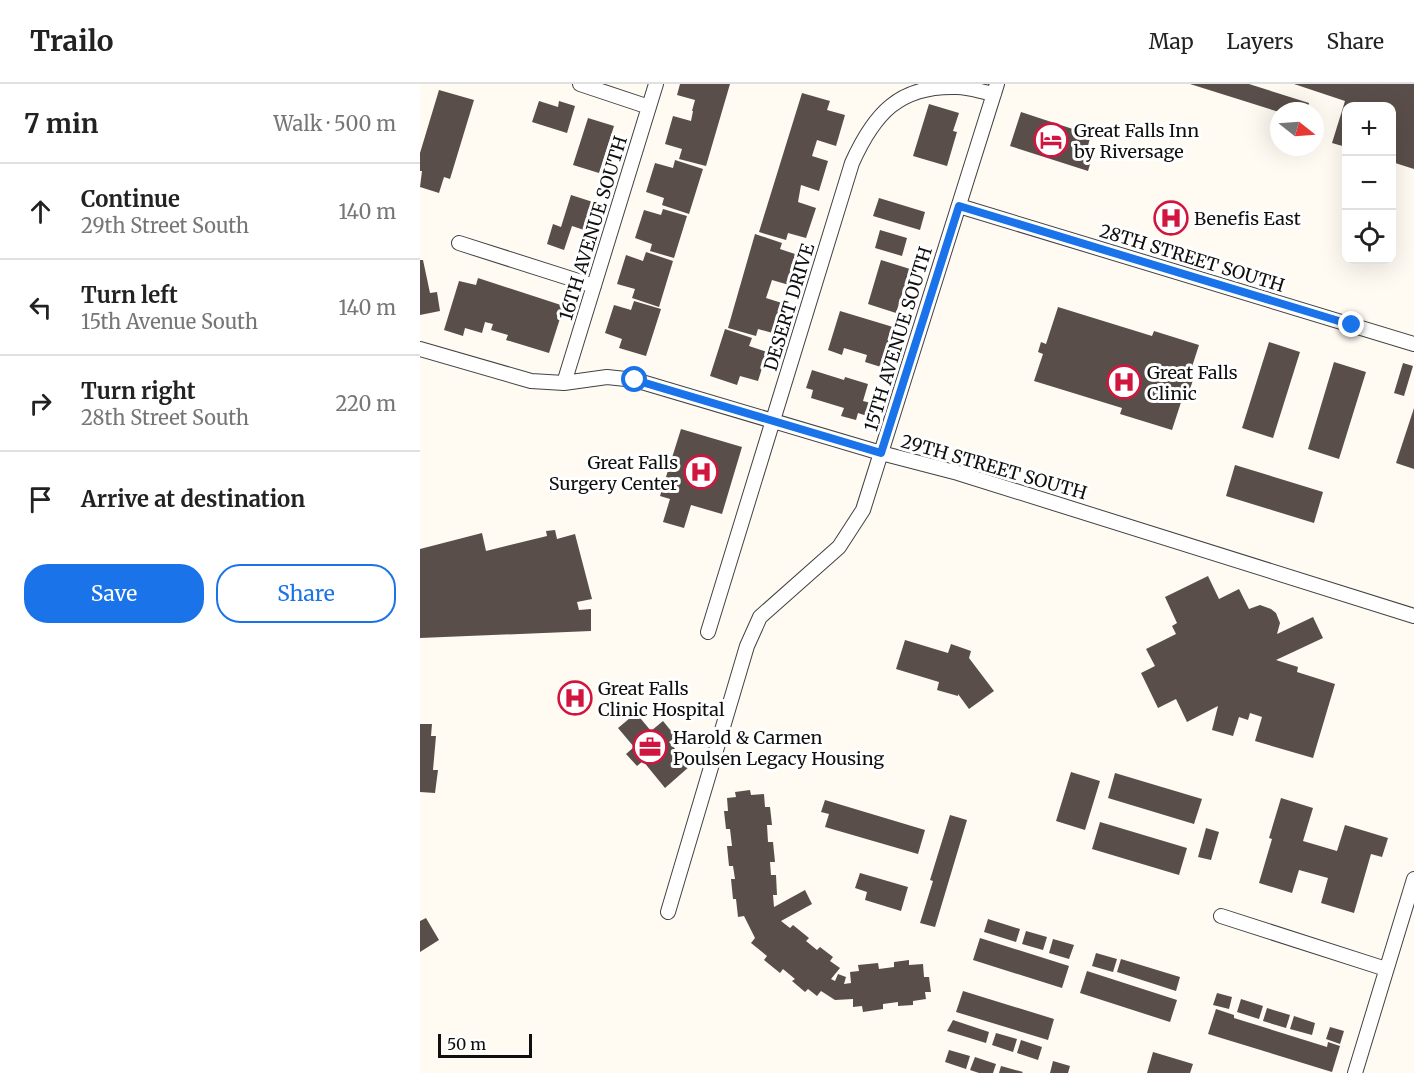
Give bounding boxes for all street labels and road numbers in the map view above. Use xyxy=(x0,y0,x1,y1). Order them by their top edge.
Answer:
street label: 16TH AVENUE SOUTH xyxy=(554,133,632,323)
street label: 28TH STREET SOUTH xyxy=(1097,219,1287,297)
street label: DESERT DRIVE xyxy=(759,240,819,373)
street label: 15TH AVENUE SOUTH xyxy=(859,244,937,434)
street label: 29TH STREET SOUTH xyxy=(898,429,1090,505)

